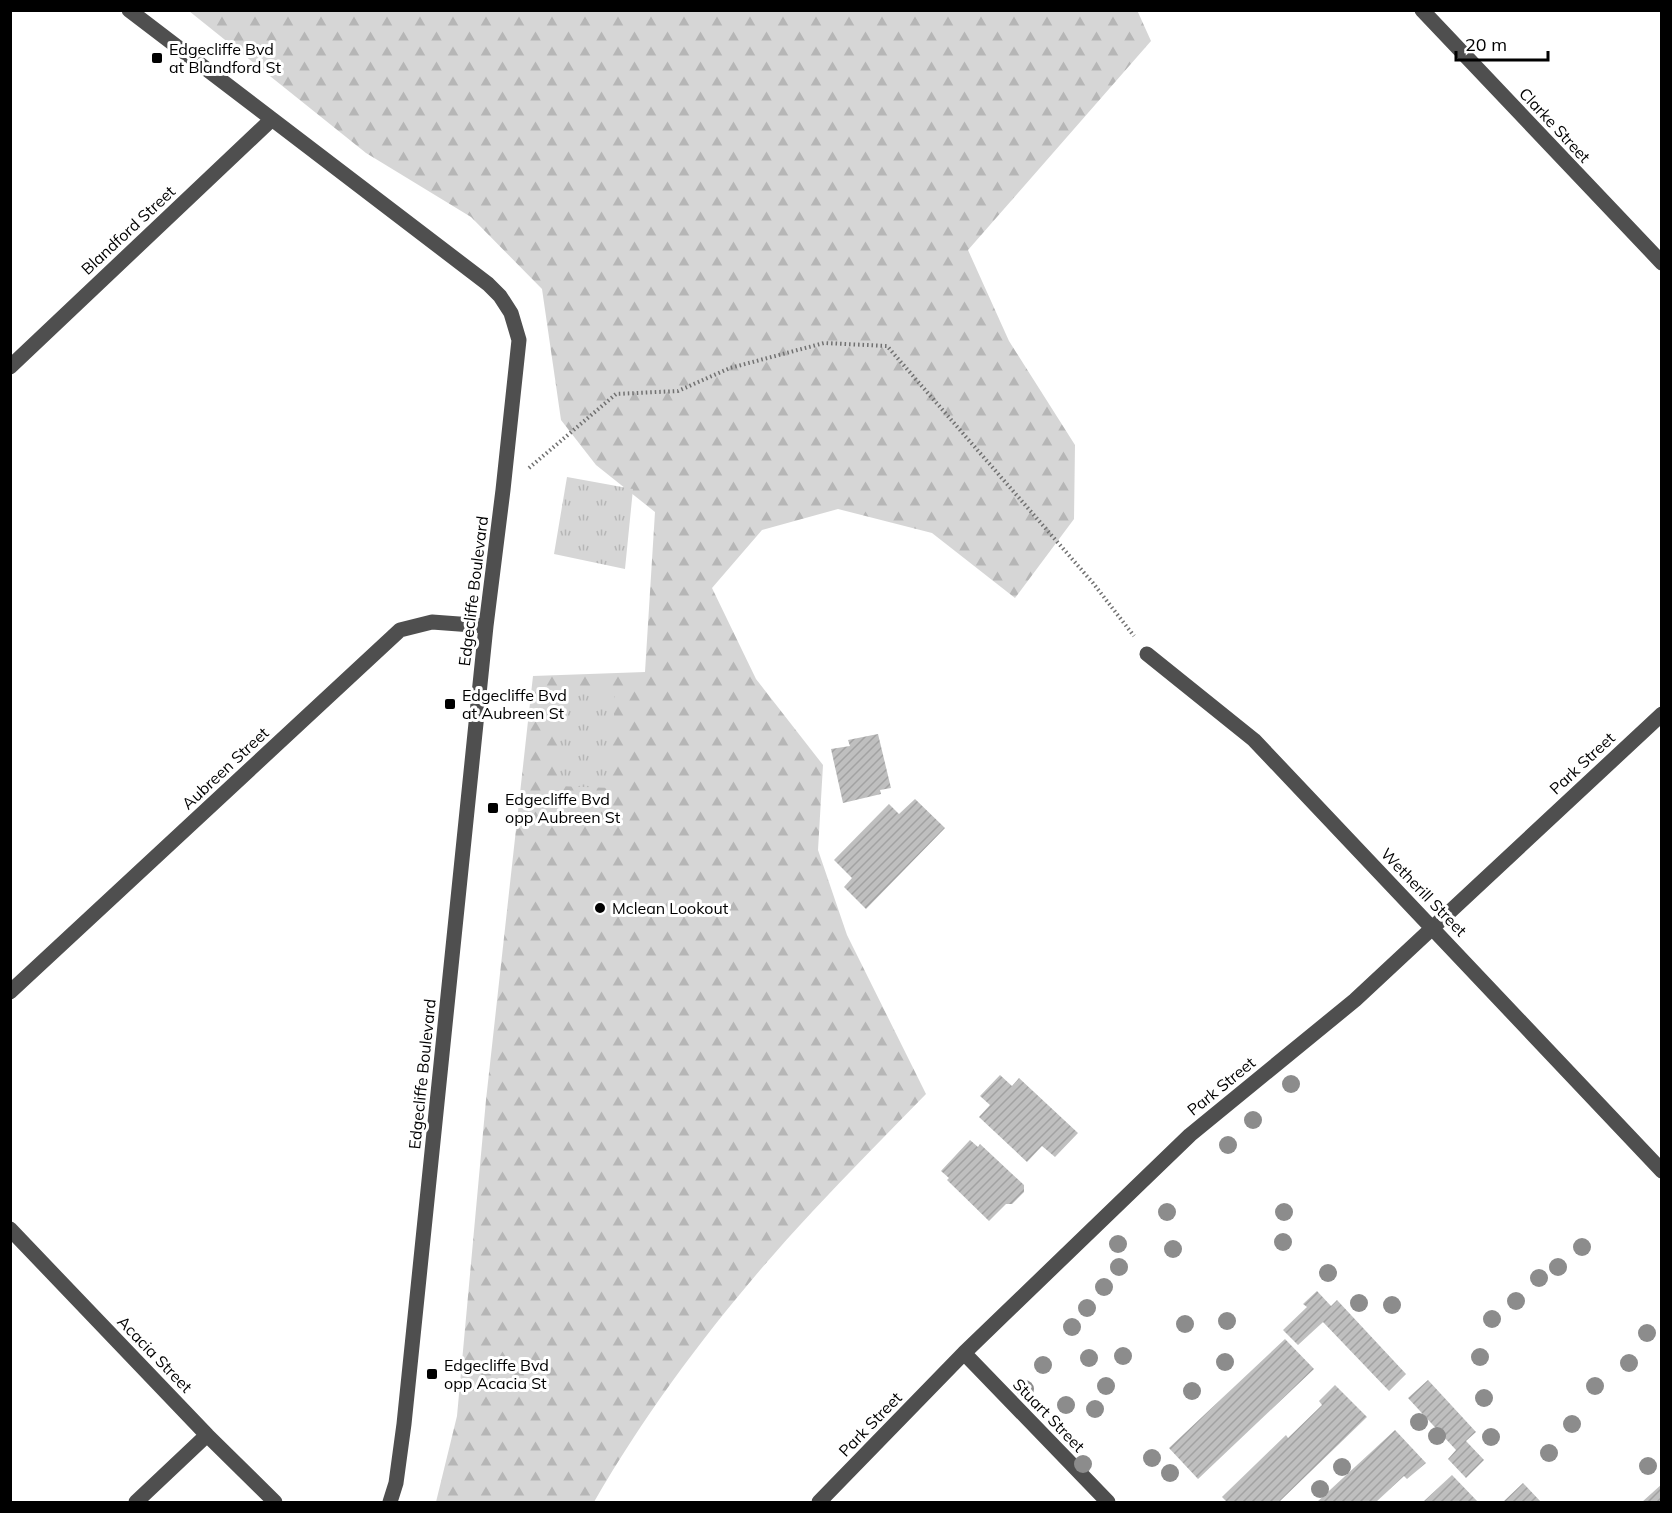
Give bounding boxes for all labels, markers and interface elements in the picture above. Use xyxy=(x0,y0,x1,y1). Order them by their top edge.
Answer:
scale bar xyxy=(1456,24,1548,62)
text: 20 m xyxy=(1465,33,1507,56)
place label: Edgecliffe Bvd at Blandford St xyxy=(169,39,281,77)
marker: Edgecliffe Bvd at Blandford St xyxy=(150,51,164,65)
street label: Clarke Street xyxy=(1515,83,1595,167)
street label: Blandford Street xyxy=(77,181,179,279)
street label: Edgecliffe Boulevard xyxy=(454,515,492,667)
place label: Edgecliffe Bvd at Aubreen St xyxy=(462,685,567,723)
marker: Edgecliffe Bvd at Aubreen St xyxy=(443,697,457,711)
street label: Aubreen Street xyxy=(177,722,273,813)
street label: Park Street xyxy=(1545,727,1619,798)
place label: Edgecliffe Bvd opp Aubreen St xyxy=(505,789,621,827)
marker: Edgecliffe Bvd opp Aubreen St xyxy=(486,801,500,815)
street label: Wetherill Street xyxy=(1377,844,1471,941)
place label: Mclean Lookout xyxy=(612,898,729,918)
marker: Mclean Lookout xyxy=(593,901,607,915)
street label: Edgecliffe Boulevard xyxy=(404,998,440,1150)
street label: Park Street xyxy=(1183,1052,1260,1120)
street label: Acacia Street xyxy=(113,1311,197,1397)
place label: Edgecliffe Bvd opp Acacia St xyxy=(444,1355,549,1393)
marker: Edgecliffe Bvd opp Acacia St xyxy=(425,1367,439,1381)
street label: Stuart Street xyxy=(1009,1374,1089,1456)
street label: Park Street xyxy=(834,1387,906,1460)

